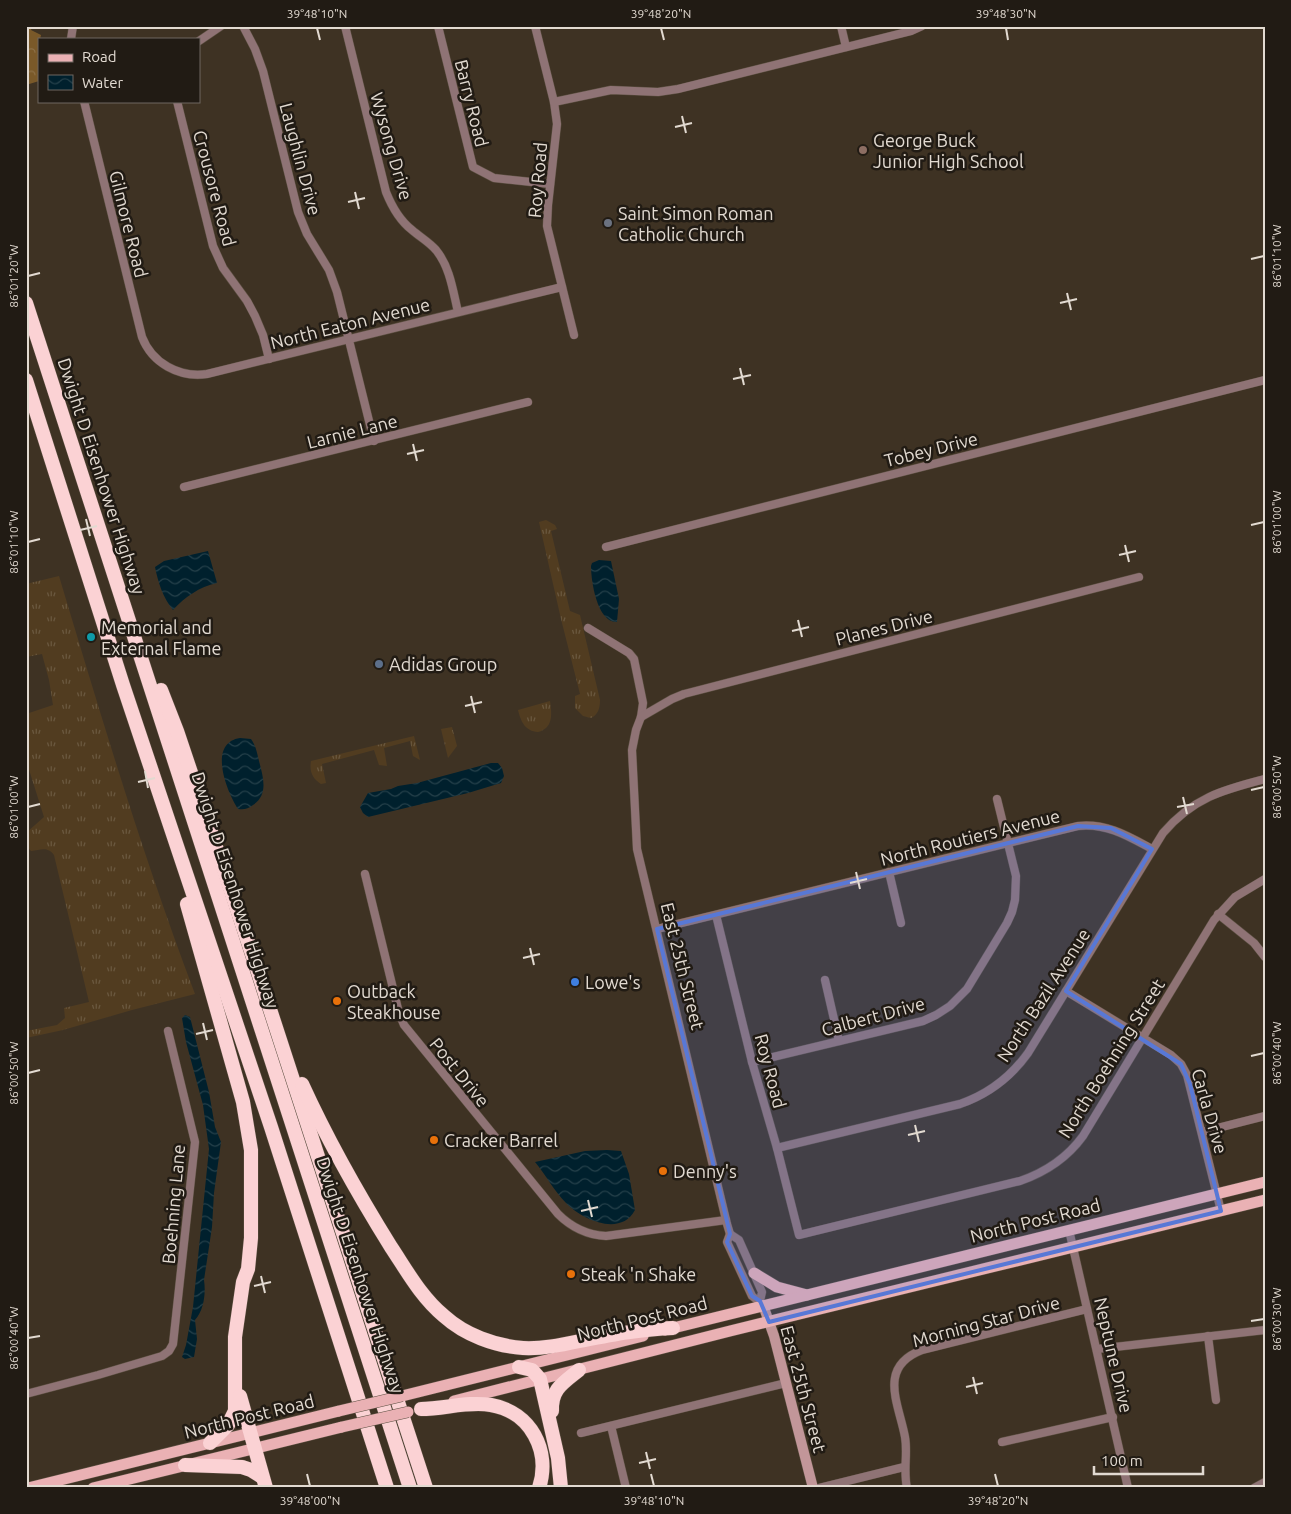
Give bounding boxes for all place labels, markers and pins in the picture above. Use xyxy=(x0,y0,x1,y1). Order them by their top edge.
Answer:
place label: George Buck Junior High School xyxy=(873,130,1024,171)
marker: George Buck Junior High School xyxy=(857,144,869,156)
place label: Saint Simon Roman Catholic Church xyxy=(618,203,774,244)
marker: Saint Simon Roman Catholic Church xyxy=(602,217,614,229)
place label: Memorial and External Flame xyxy=(101,617,221,658)
marker: Memorial and External Flame xyxy=(85,631,97,643)
place label: Adidas Group xyxy=(389,654,497,674)
marker: Adidas Group xyxy=(373,658,385,670)
place label: Lowe's xyxy=(585,972,641,992)
marker: Lowe's xyxy=(569,976,581,988)
place label: Outback Steakhouse xyxy=(347,981,441,1022)
marker: Outback Steakhouse xyxy=(331,995,343,1007)
place label: Cracker Barrel xyxy=(444,1130,558,1150)
marker: Cracker Barrel xyxy=(428,1134,440,1146)
place label: Denny's xyxy=(673,1161,737,1181)
marker: Denny's xyxy=(657,1165,669,1177)
place label: Steak 'n Shake xyxy=(581,1264,696,1284)
marker: Steak 'n Shake xyxy=(565,1268,577,1280)

